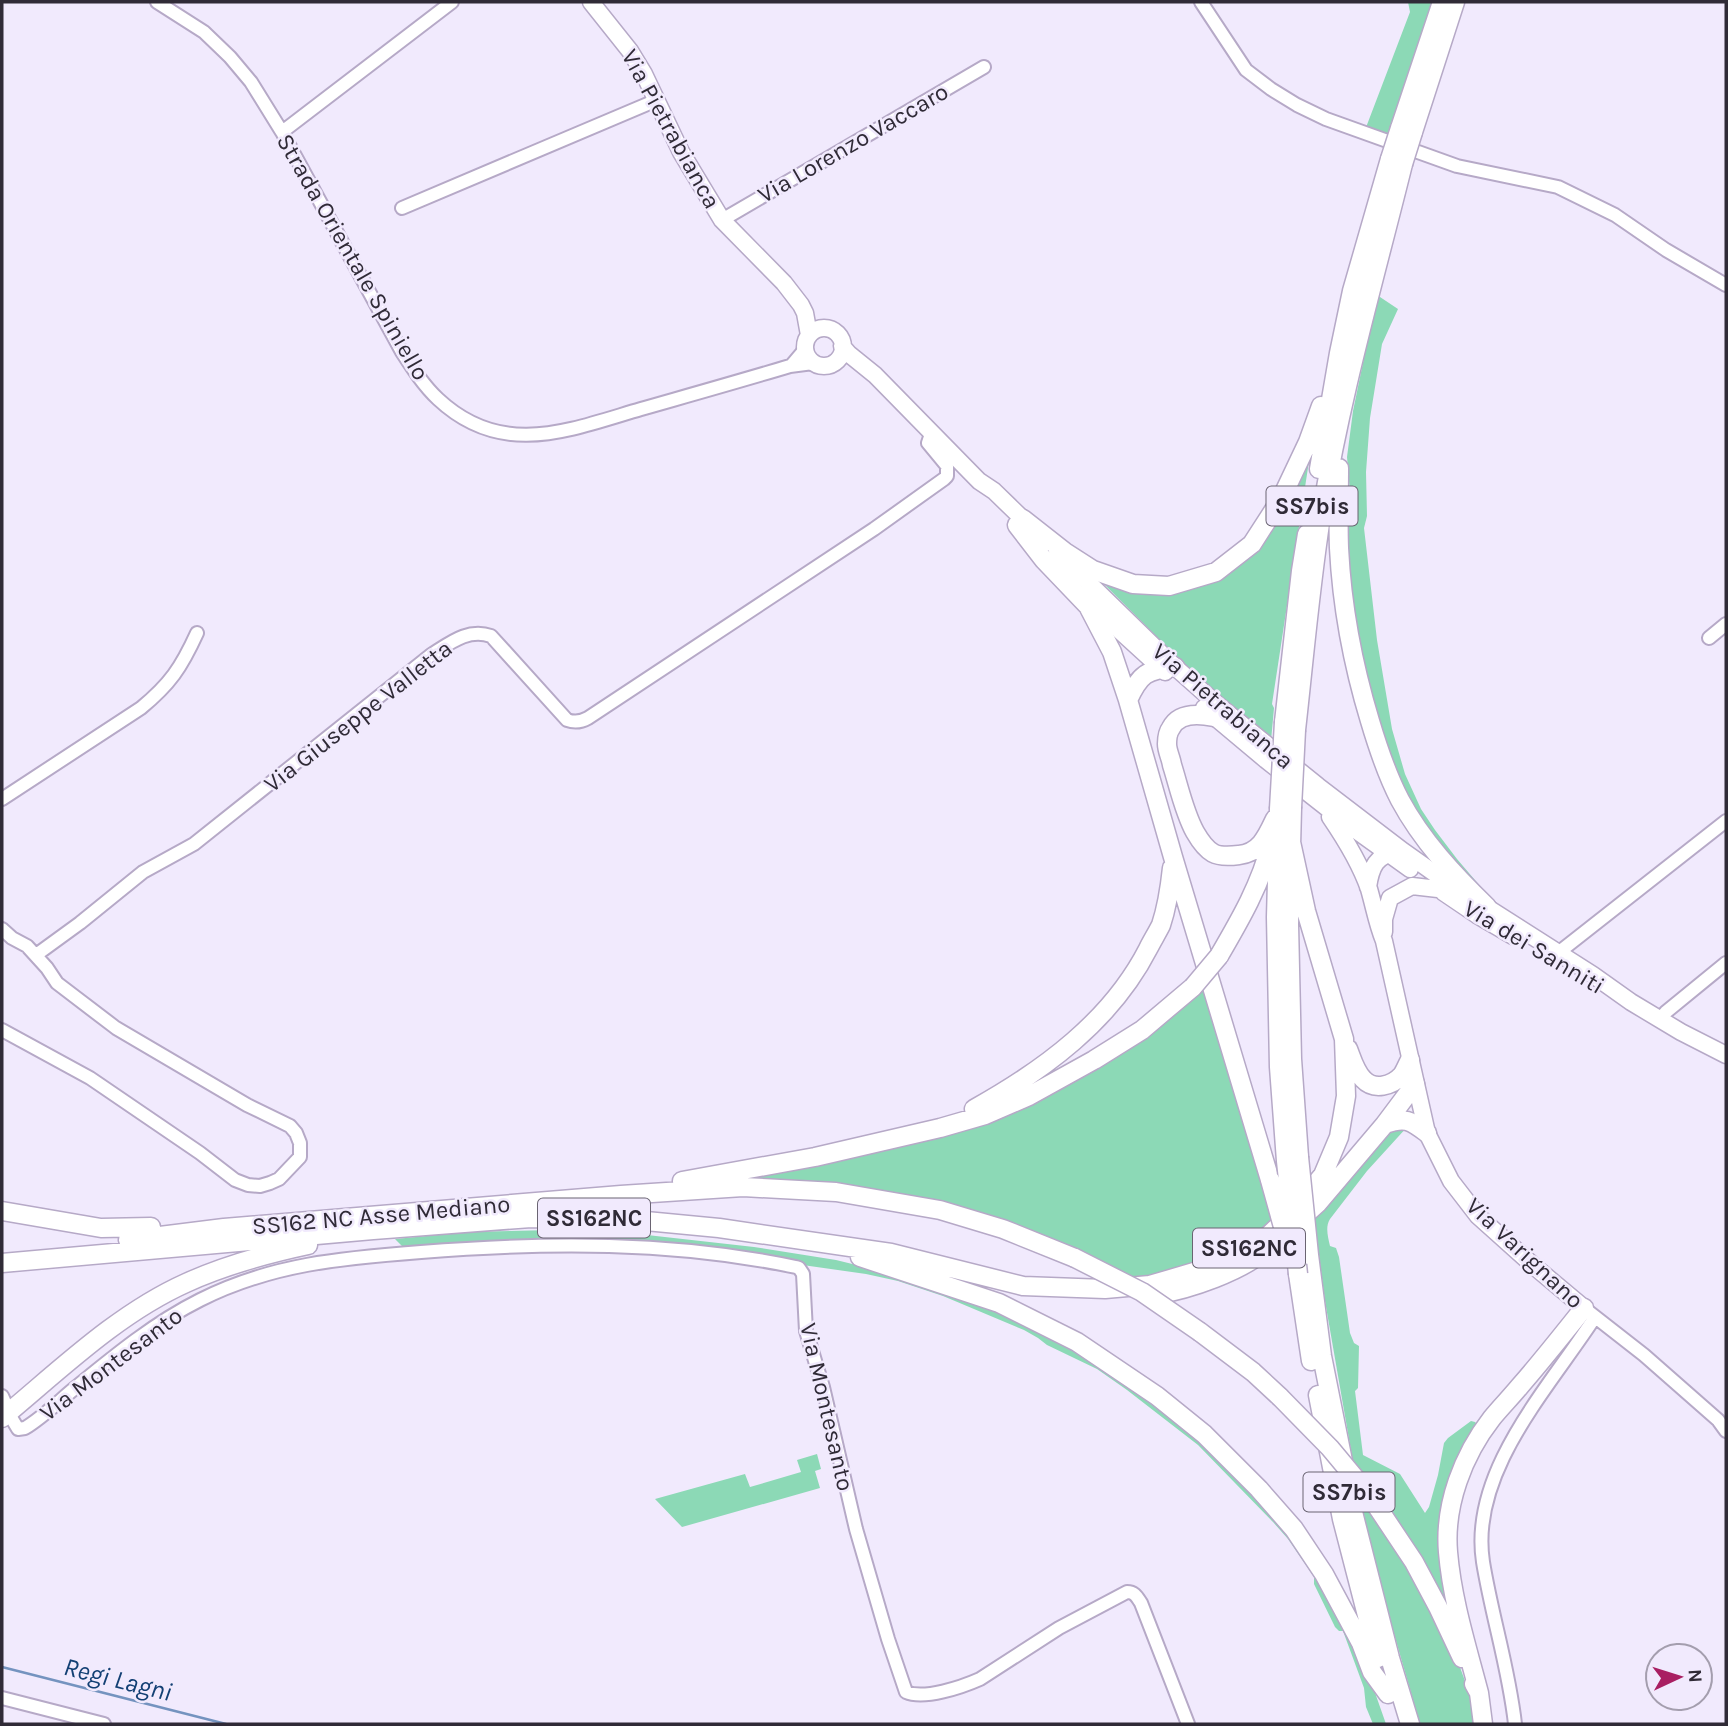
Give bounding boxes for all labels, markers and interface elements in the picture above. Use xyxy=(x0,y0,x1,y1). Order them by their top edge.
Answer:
street label: Via Pietrabianca xyxy=(616,44,726,214)
street label: Via Lorenzo Vaccaro xyxy=(753,77,953,209)
street label: Strada Orientale Spiniello xyxy=(271,129,435,385)
road number: SS7bis xyxy=(1266,486,1358,526)
street label: Via Giuseppe Valletta xyxy=(258,634,458,798)
street label: Via Pietrabianca xyxy=(1147,637,1299,775)
street label: Via dei Sanniti xyxy=(1459,894,1609,1000)
street label: SS162 NC Asse Mediano xyxy=(251,1190,511,1240)
street label: Via Varignano xyxy=(1461,1192,1589,1314)
road number: SS162NC xyxy=(538,1198,650,1238)
road number: SS162NC xyxy=(1193,1228,1305,1268)
street label: Via Montesanto xyxy=(34,1301,188,1427)
street label: Via Montesanto xyxy=(794,1320,860,1494)
road number: SS7bis xyxy=(1304,1472,1394,1512)
north arrow xyxy=(1644,1642,1714,1712)
water label: Regi Lagni xyxy=(61,1651,175,1708)
text: N xyxy=(1684,1668,1706,1683)

